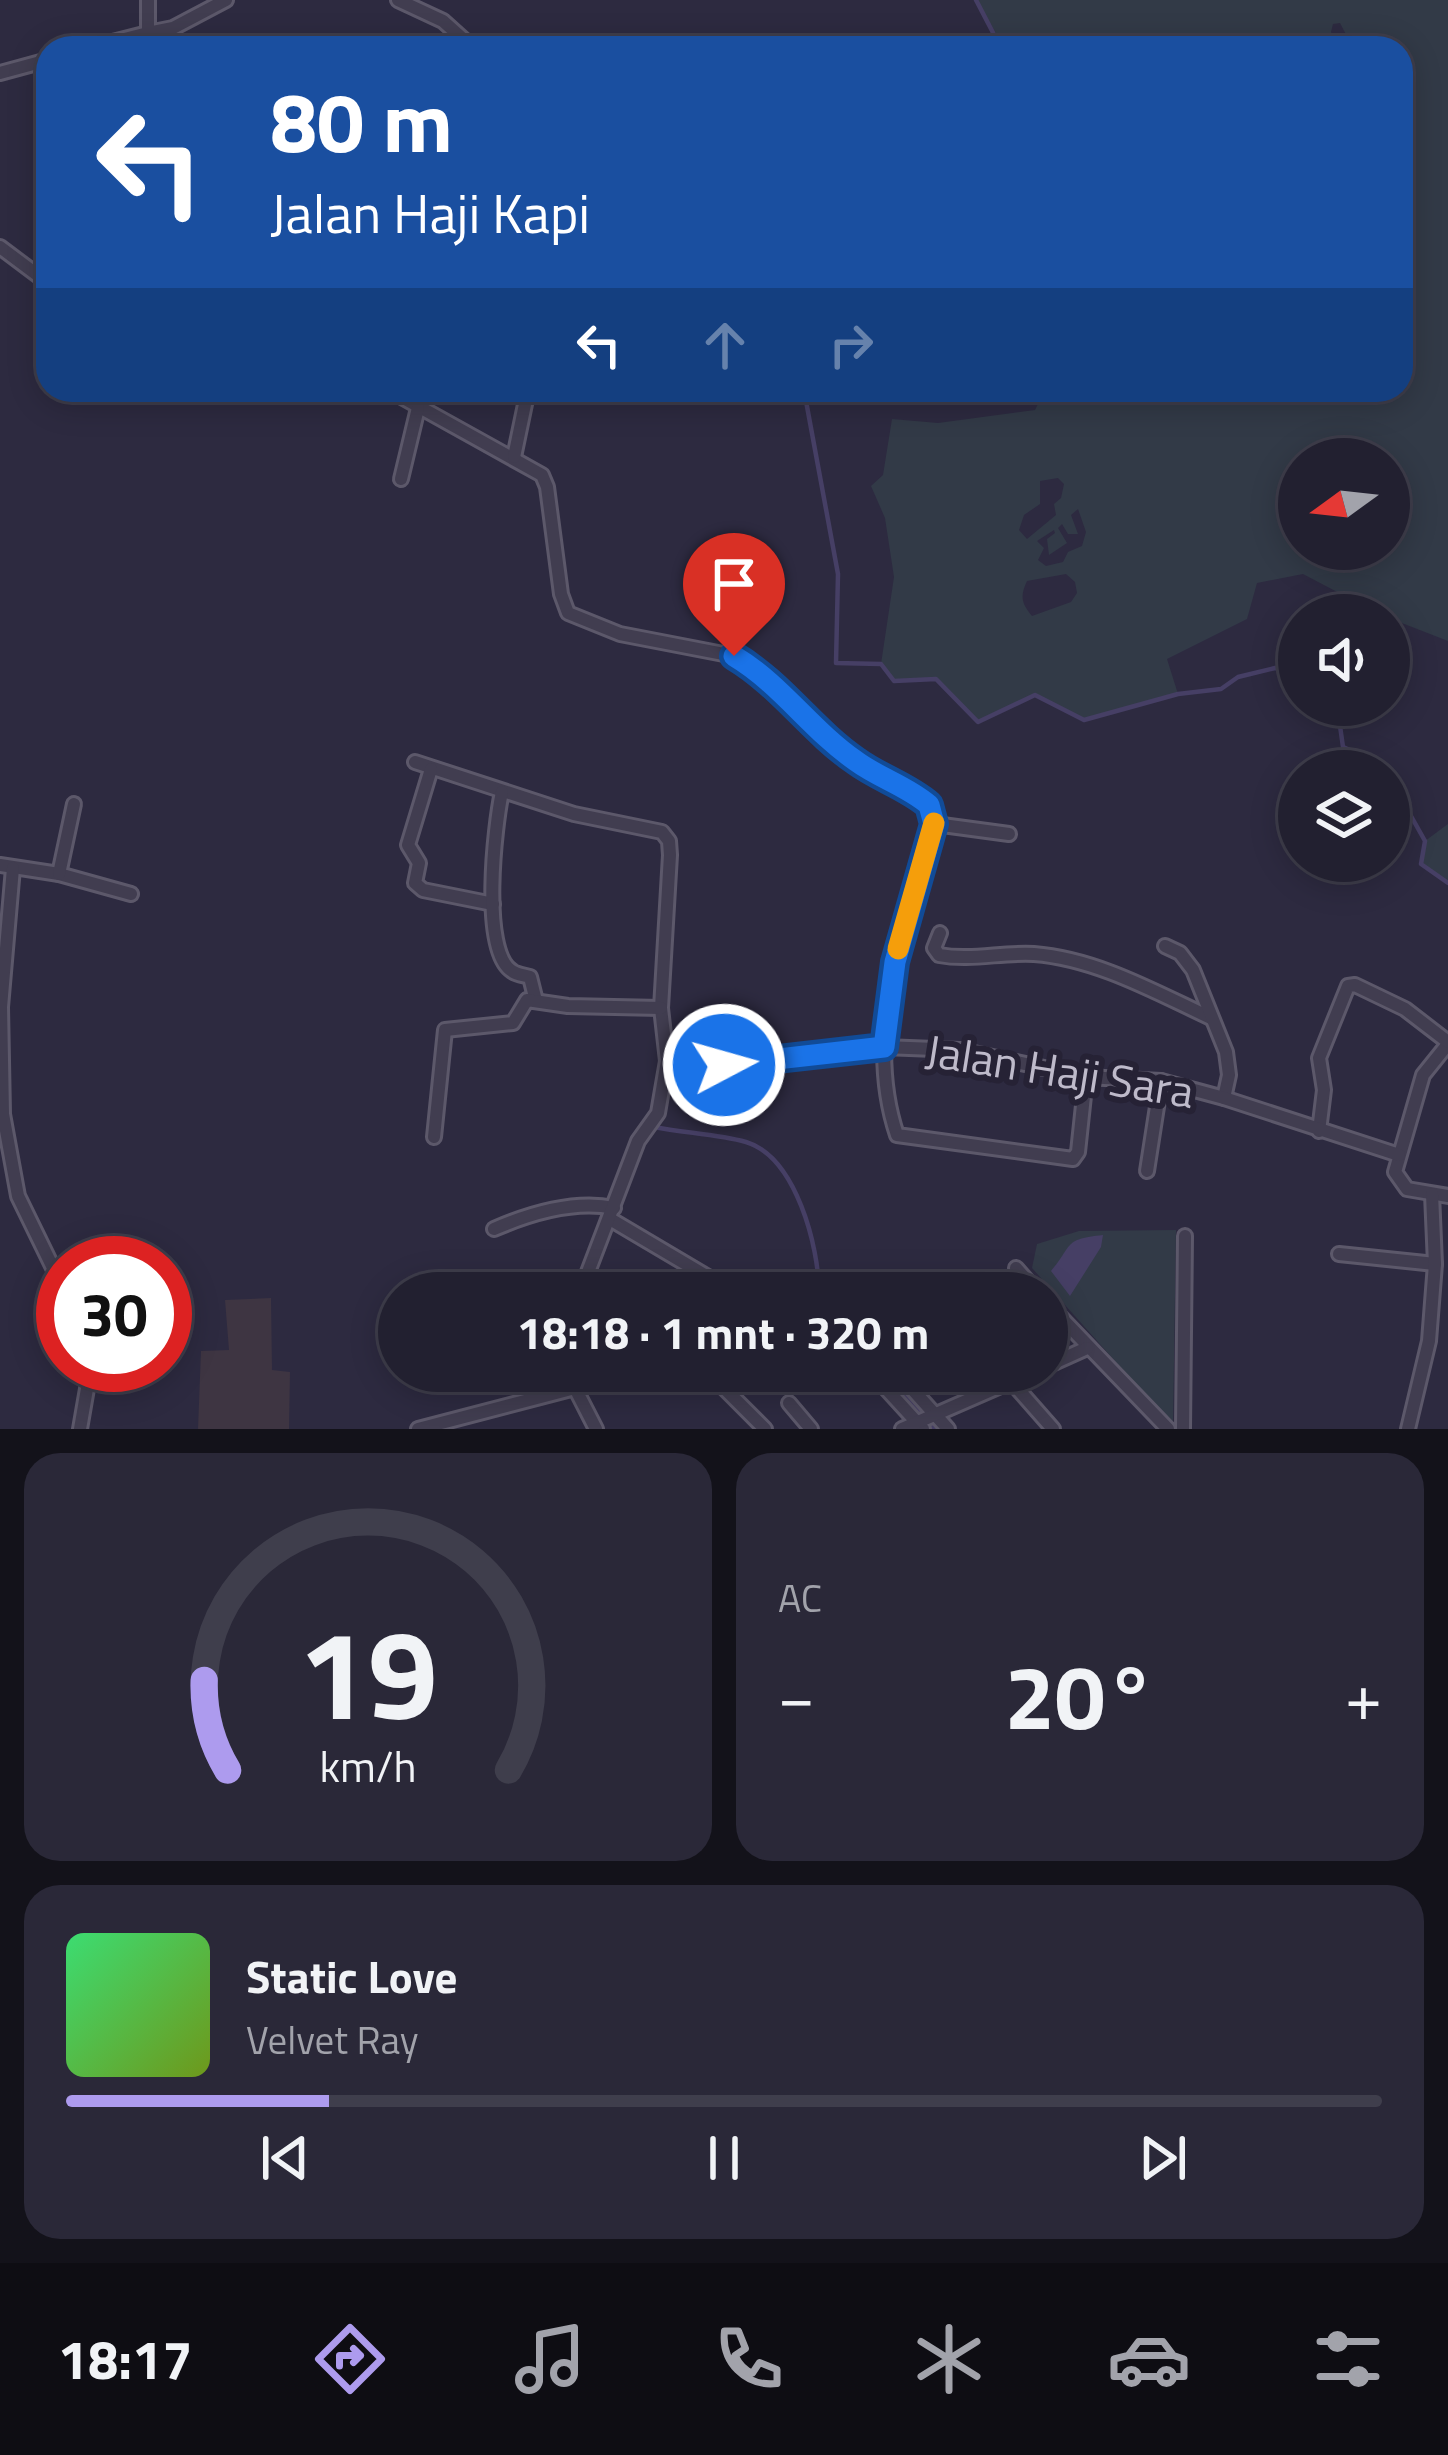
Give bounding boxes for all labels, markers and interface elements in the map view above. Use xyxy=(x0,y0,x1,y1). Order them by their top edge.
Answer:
text: 80 m xyxy=(270,57,453,185)
icon: left xyxy=(72,84,228,240)
text: Jalan Haji Kapi xyxy=(270,172,590,254)
icon: left xyxy=(566,312,632,378)
icon: ahead xyxy=(692,312,758,378)
icon: right xyxy=(818,312,884,378)
north arrow xyxy=(1278,438,1410,570)
map controls xyxy=(1278,438,1410,882)
pin xyxy=(683,533,785,656)
icon: arrive xyxy=(701,551,767,617)
button: sound xyxy=(1278,594,1410,726)
button: layers xyxy=(1278,750,1410,882)
position arrow xyxy=(661,1002,787,1128)
street label: Jalan Haji Sara xyxy=(921,1015,1199,1125)
speed limit sign: 30 xyxy=(36,1236,192,1392)
text: 18:18 · 1 mnt · 320 m xyxy=(517,1298,929,1366)
text: AC xyxy=(778,1568,822,1627)
text: 19 xyxy=(298,1578,438,1767)
text: 20° xyxy=(1004,1627,1156,1764)
text: − xyxy=(778,1645,815,1746)
text: + xyxy=(1345,1645,1382,1746)
text: km/h xyxy=(319,1733,417,1799)
text: Static Love xyxy=(246,1942,458,2010)
text: Velvet Ray xyxy=(246,2010,419,2069)
icon: previous xyxy=(252,2125,318,2191)
icon: pause xyxy=(691,2125,757,2191)
icon: next xyxy=(1130,2125,1196,2191)
icon: directions xyxy=(308,2317,392,2401)
icon: music xyxy=(508,2317,592,2401)
icon: phone xyxy=(707,2317,791,2401)
icon: climate xyxy=(907,2317,991,2401)
icon: car xyxy=(1107,2317,1191,2401)
icon: filters xyxy=(1306,2317,1390,2401)
text: 18:17 xyxy=(58,2318,193,2400)

